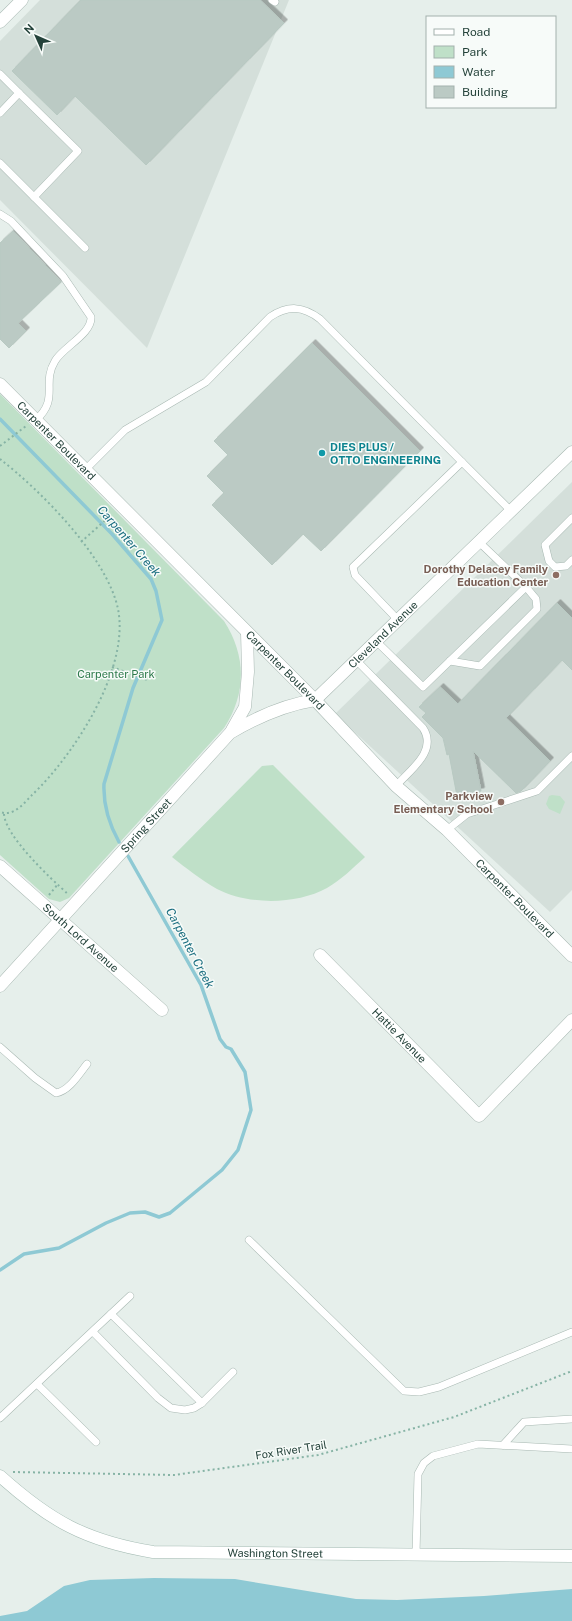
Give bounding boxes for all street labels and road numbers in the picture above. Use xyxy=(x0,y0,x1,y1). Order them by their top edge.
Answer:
street label: Carpenter Boulevard xyxy=(15,399,98,482)
street label: Cleveland Avenue xyxy=(346,598,420,670)
street label: Carpenter Boulevard xyxy=(244,628,327,712)
street label: Spring Street xyxy=(118,796,174,855)
street label: Carpenter Boulevard xyxy=(473,857,556,940)
street label: South Lord Avenue xyxy=(41,901,121,974)
street label: Hattie Avenue xyxy=(370,1006,429,1065)
street label: Fox River Trail xyxy=(254,1438,328,1462)
street label: Washington Street xyxy=(227,1547,323,1560)

